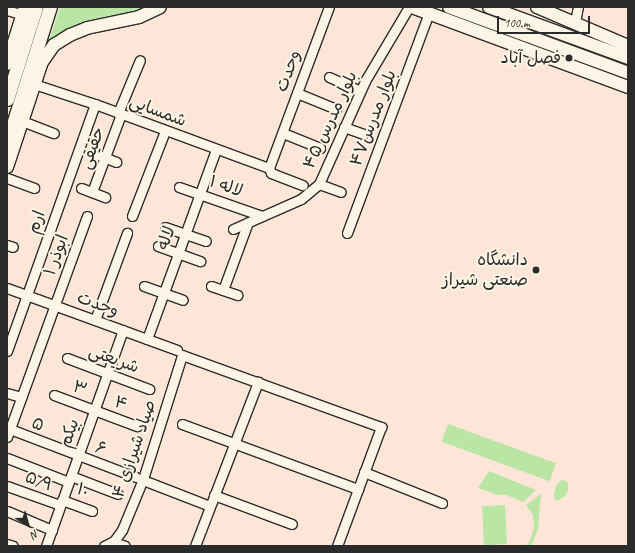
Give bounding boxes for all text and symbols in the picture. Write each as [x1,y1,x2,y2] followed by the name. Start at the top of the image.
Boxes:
[499,8,592,34] scale bar
[504,15,530,31] text: 100 m
[271,47,305,95] street label: وحدت
[501,48,561,68] place label: فصل آباد
[564,53,574,63] marker: فصل آباد
[345,67,401,169] street label: بلوار مدرس۴۷
[298,68,362,172] street label: ۴۵ بلوار مدرس
[127,91,189,131] street label: شمسایی
[75,124,109,172] street label: حقیقی
[207,171,245,201] street label: لاله ۱
[22,208,50,236] street label: ارم
[152,223,180,253] street label: لاله
[39,232,73,278] street label: ابوذر ۱
[442,250,528,290] place label: دانشگاه صنعتی شیراز
[531,265,541,275] marker: دانشگاه صنعتی شیراز
[74,287,122,321] street label: وحدت
[86,340,142,378] street label: شریعتی
[70,376,90,400] street label: ۳
[112,391,130,415] street label: ۴
[108,397,160,501] street label: صیاد شیرازی ۴
[29,412,47,436] street label: ۵
[54,416,84,450] street label: بیکم
[93,437,109,459] street label: ۶
[22,467,56,495] street label: ۵/۹
[74,478,92,502] street label: ۱۰
[8,505,48,545] north arrow
[28,527,42,542] text: N

